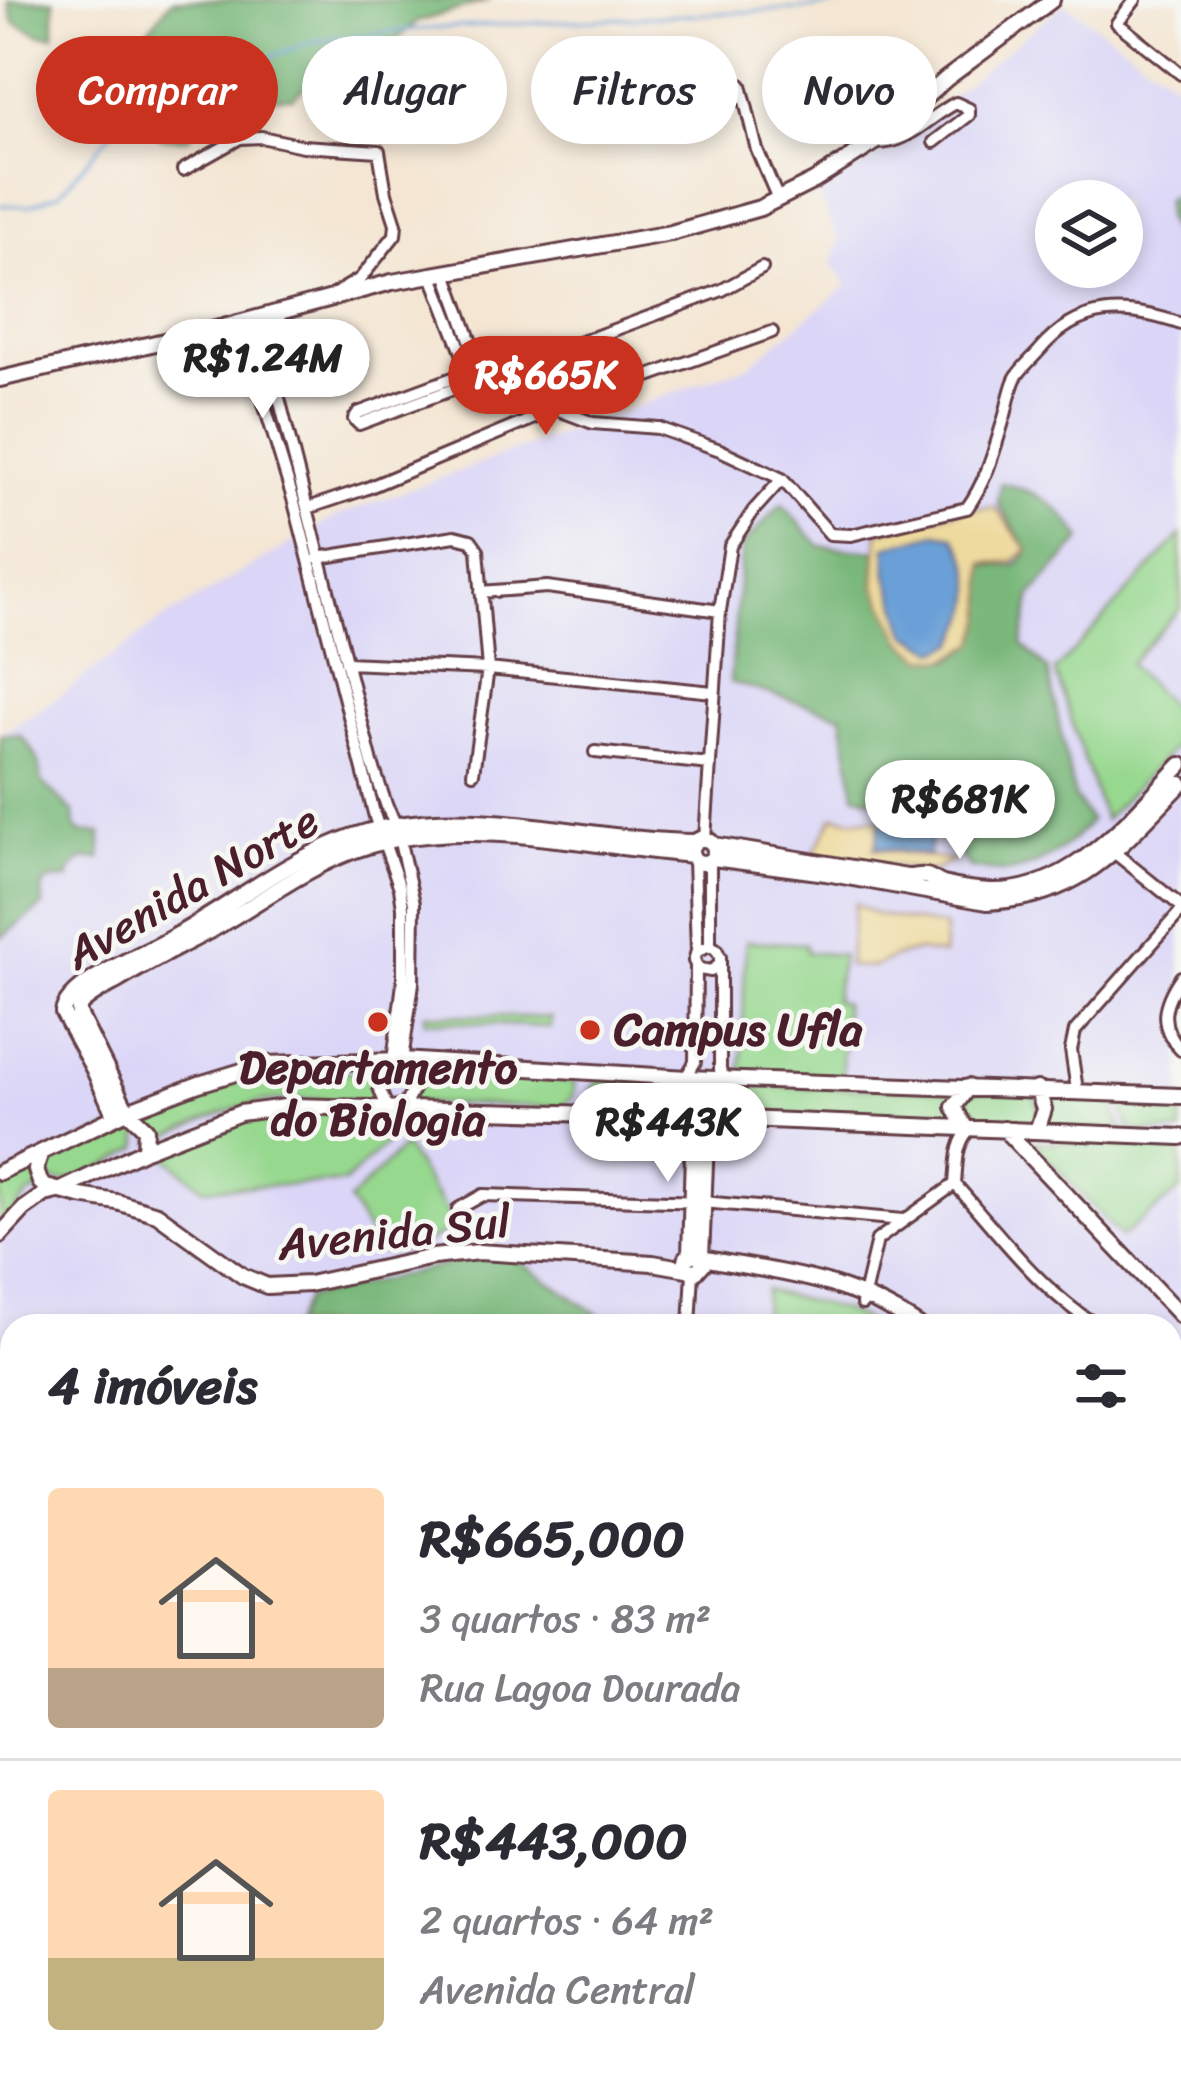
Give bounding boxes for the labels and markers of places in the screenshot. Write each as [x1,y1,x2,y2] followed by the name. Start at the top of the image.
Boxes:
[152,319,374,421] pin: R$1.24M
[448,336,644,438] pin: R$665K
[862,760,1058,862] pin: R$681K
[613,990,863,1070] place label: Campus Ufla
[365,1009,391,1035] marker: Departamento do Biologia
[577,1017,603,1043] marker: Campus Ufla
[239,1028,517,1160] place label: Departamento do Biologia
[570,1083,766,1185] pin: R$443K

